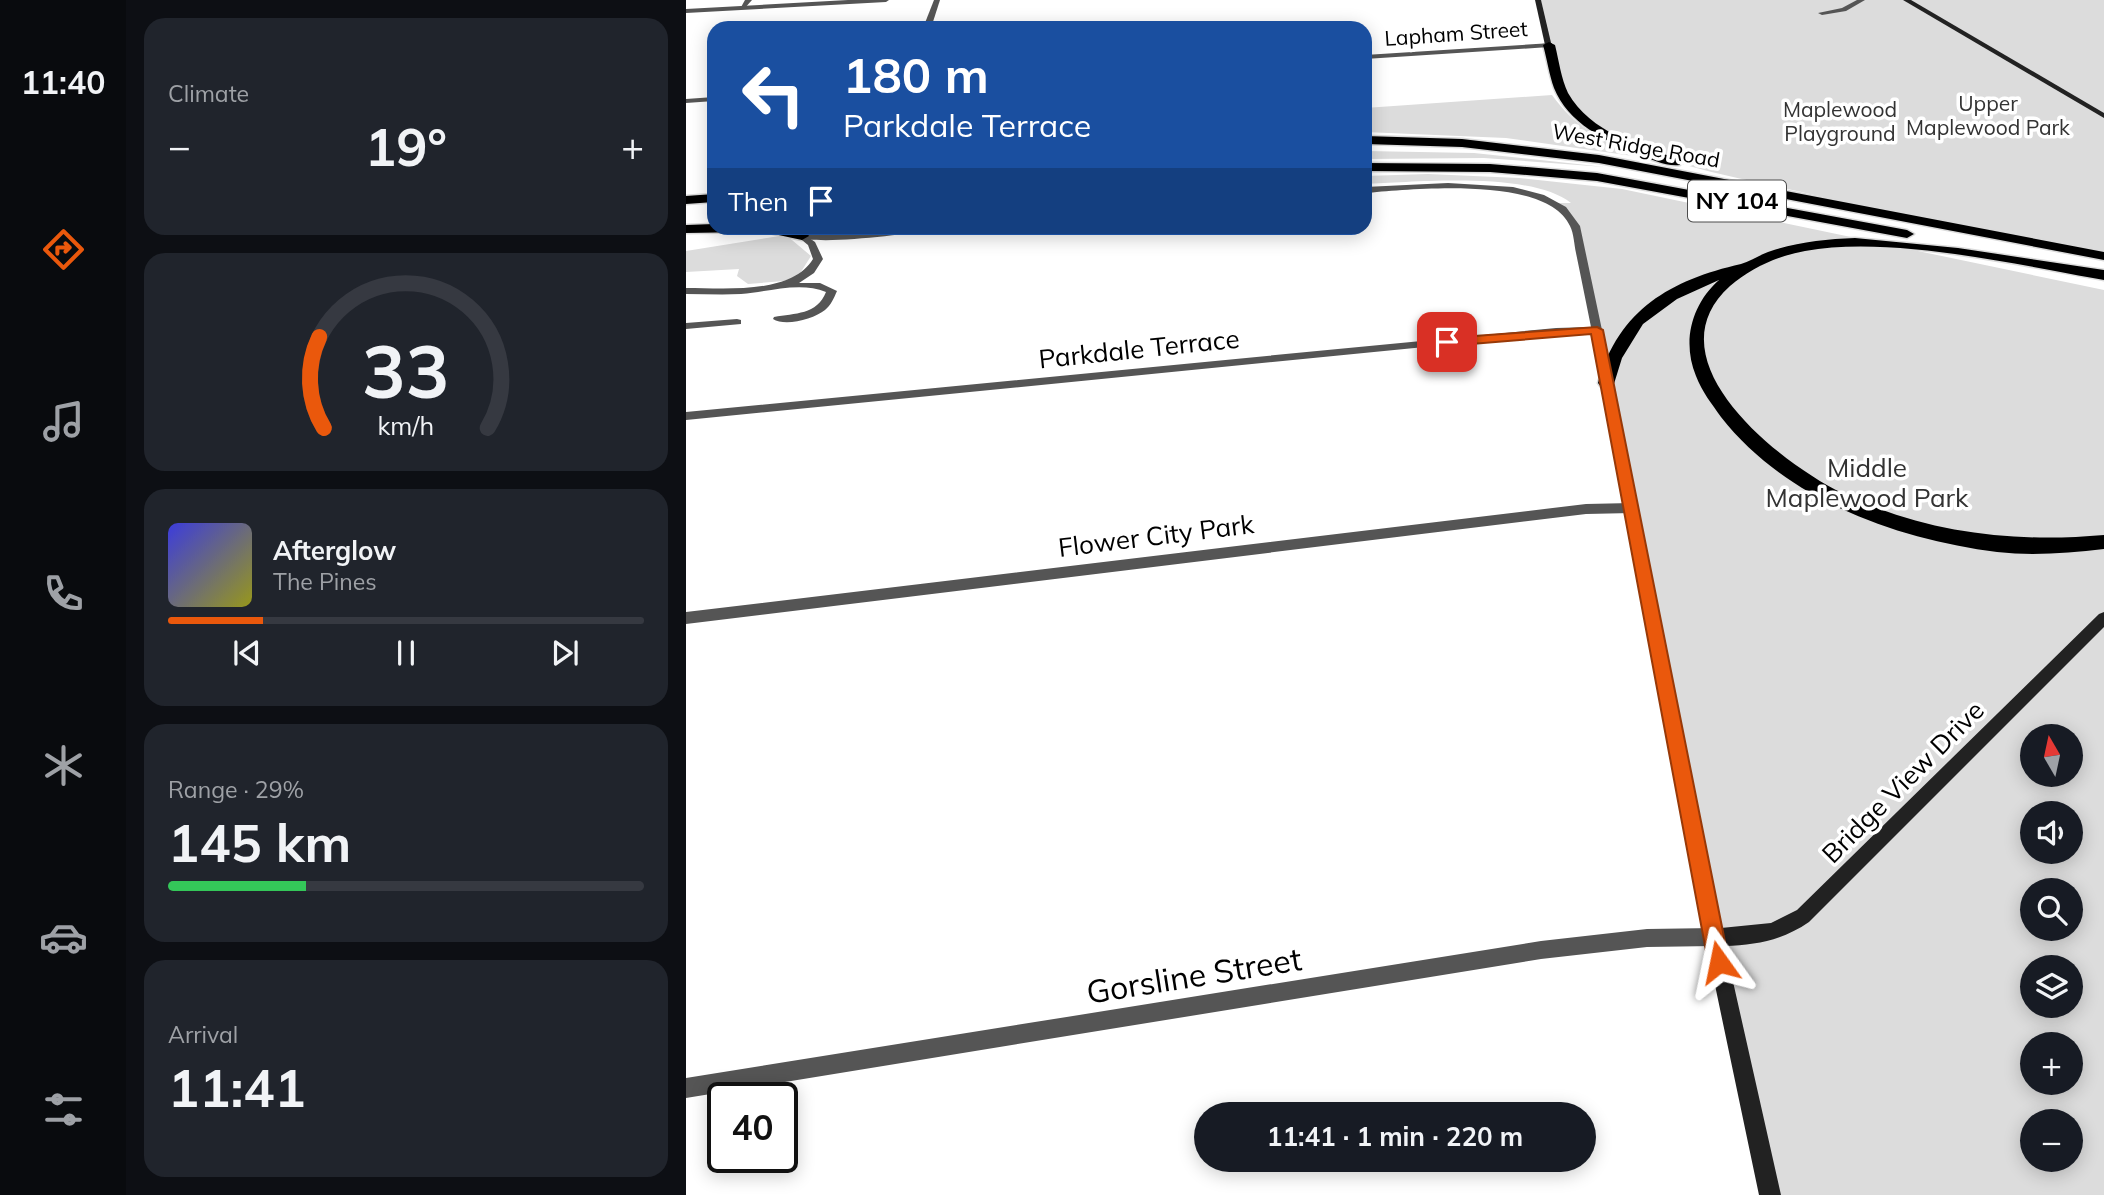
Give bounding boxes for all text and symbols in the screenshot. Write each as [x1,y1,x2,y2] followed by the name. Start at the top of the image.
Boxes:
[1383,15,1528,51] street label: Lapham Street
[843,44,989,105] text: 180 m
[728,49,819,140] icon: left
[21,62,105,102] text: 11:40
[168,79,249,108] text: Climate
[1906,90,2070,140] park label: Upper Maplewood Park
[1783,96,1897,146] park label: Maplewood Playground
[843,105,1091,145] text: Parkdale Terrace
[365,114,447,179] text: 19°
[1550,117,1722,173] street label: West Ridge Road
[168,122,191,170] text: −
[621,122,644,170] text: +
[1688,181,1786,222] road number: NY 104
[802,182,840,220] icon: arrive
[728,185,788,218] text: Then
[39,225,88,274] icon: directions
[1417,312,1477,372] pin
[1037,322,1241,375] street label: Parkdale Terrace
[1428,323,1466,361] icon: arrive
[362,326,450,417] text: 33
[39,397,88,446] icon: music
[378,410,434,441] text: km/h
[1766,451,1969,514] park label: Middle Maplewood Park
[1056,507,1256,564] street label: Flower City Park
[273,534,396,567] text: Afterglow
[273,567,377,596] text: The Pines
[39,569,88,618] icon: phone
[228,634,266,672] icon: previous
[387,634,425,672] icon: pause
[546,634,584,672] icon: next
[1815,694,1991,870] street label: Bridge View Drive
[2020,724,2082,788] north arrow
[2020,724,2083,1172] map controls
[39,741,88,790] icon: climate
[168,775,304,804] text: Range · 29%
[2020,801,2083,864] button: sound
[168,810,351,875] text: 145 km
[2020,878,2083,941] button: search
[39,913,88,962] icon: car
[1682,925,1756,999] position arrow
[1083,938,1304,1012] street label: Gorsline Street
[2020,955,2083,1018] button: layers
[168,1020,238,1049] text: Arrival
[2020,1032,2083,1095] button: +
[168,1055,306,1120] text: 11:41
[707,1082,798,1173] speed limit sign: 40
[39,1085,88,1134] icon: filters
[2020,1109,2083,1172] button: −
[1267,1120,1523,1153] text: 11:41 · 1 min · 220 m

